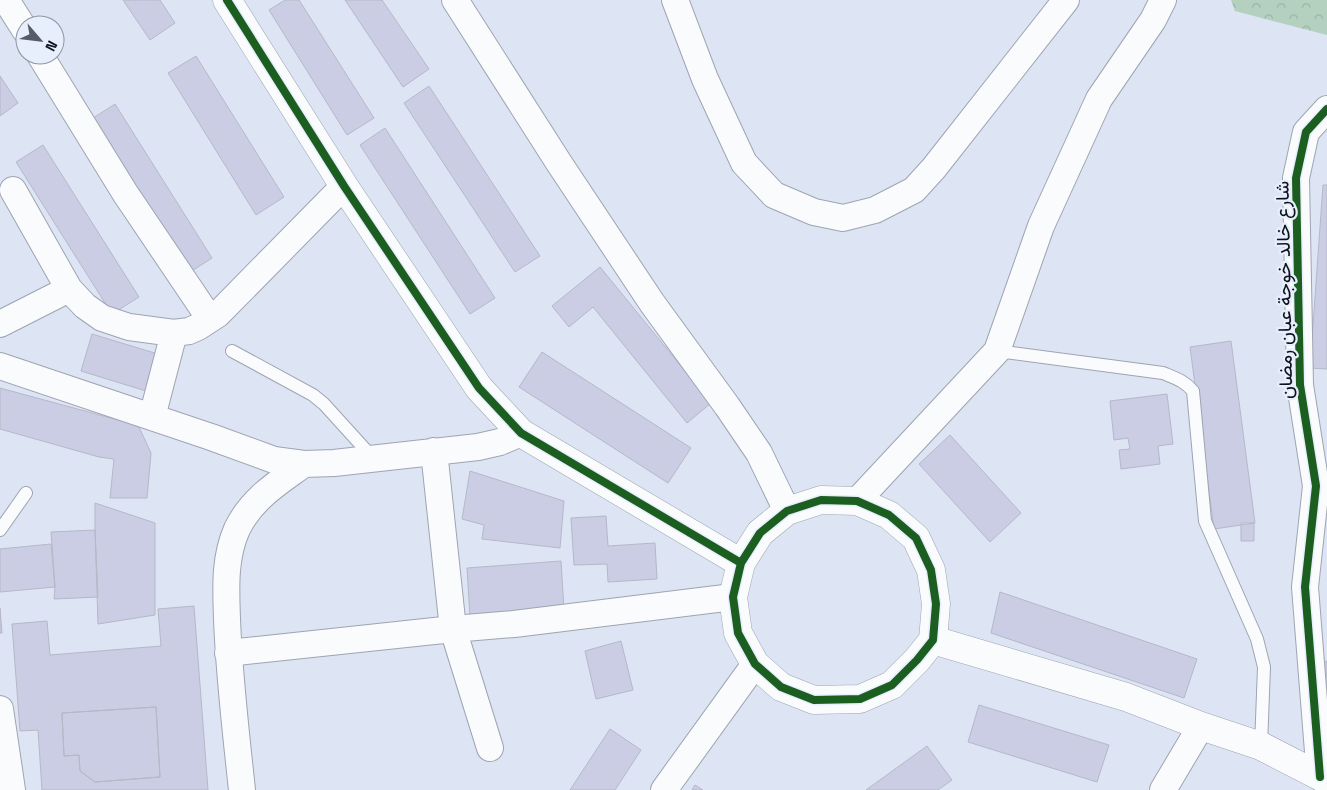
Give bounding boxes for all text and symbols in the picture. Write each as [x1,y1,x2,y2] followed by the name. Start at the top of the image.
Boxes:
[15,15,65,65] north arrow
[41,38,62,54] text: N
[1270,181,1298,399] street label: شارع خالد خوجة عبان رمضان

